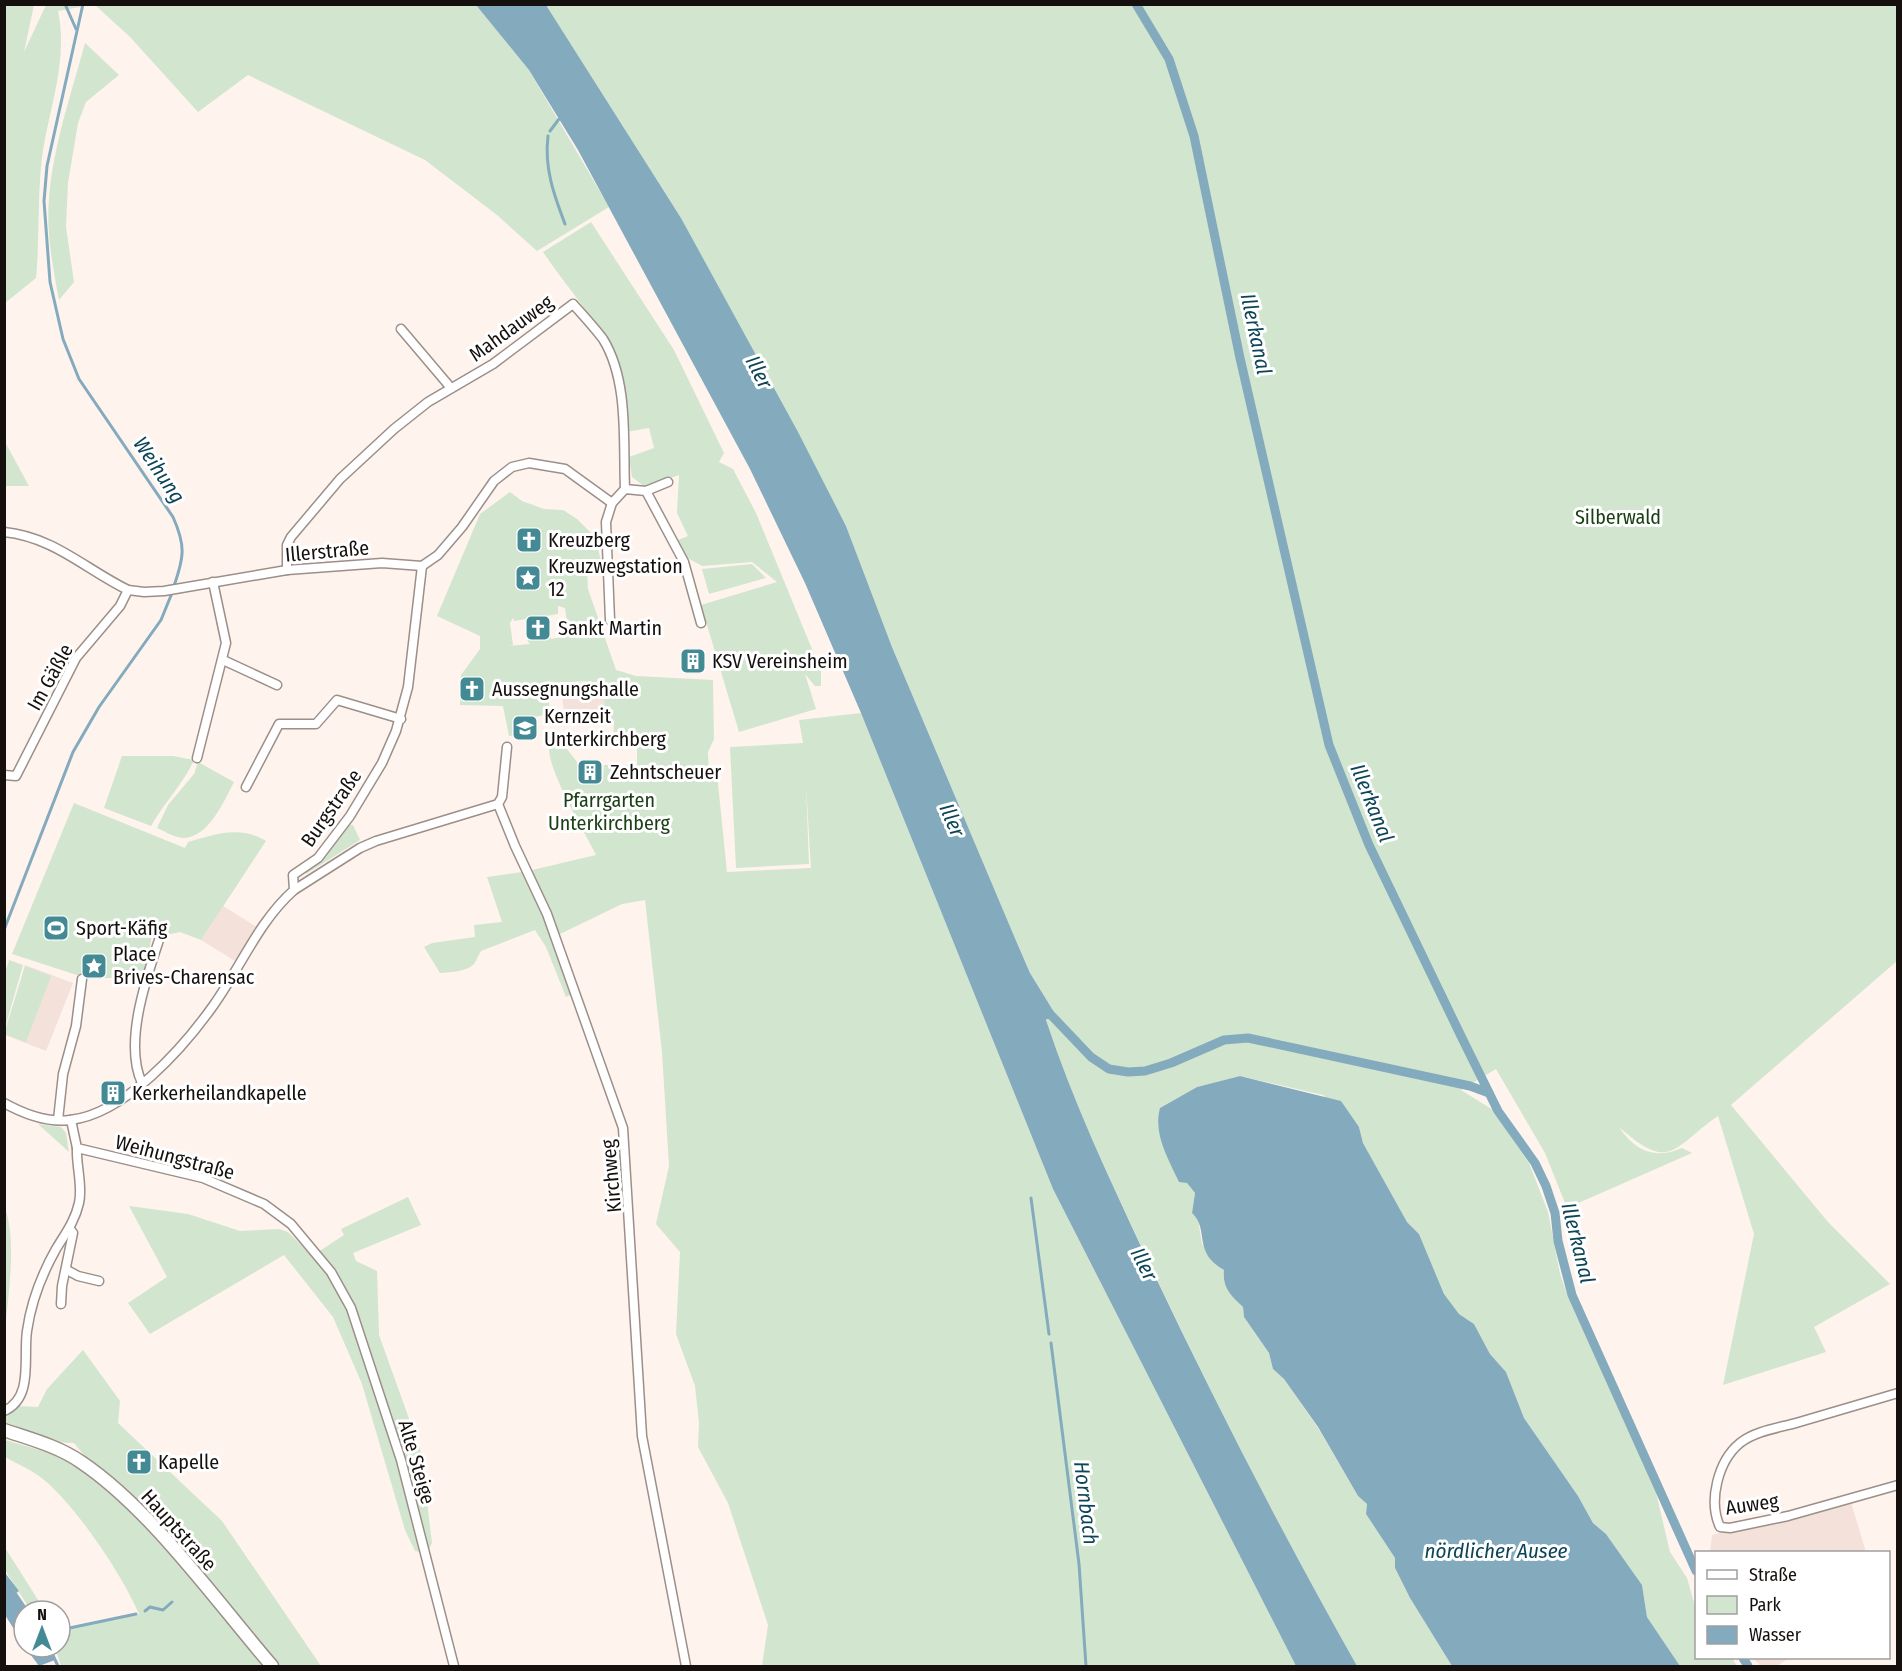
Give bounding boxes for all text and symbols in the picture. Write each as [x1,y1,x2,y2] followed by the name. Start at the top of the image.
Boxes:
[464,289,558,366] street label: Mahdauweg
[1235,291,1277,377] water label: Illerkanal
[740,351,779,394] water label: Iller
[127,432,191,508] water label: Weihung
[1575,505,1661,529] park label: Silberwald
[514,525,544,555] church icon: Kreuzberg
[548,528,630,552] place label: Kreuzberg
[284,535,370,567] street label: Illerstraße
[548,554,683,601] place label: Kreuzwegstation 12
[513,563,543,593] place icon: Kreuzwegstation 12
[523,613,553,643] church icon: Sankt Martin
[558,616,662,640] place label: Sankt Martin
[22,640,78,714] street label: Im Gäßle
[678,646,708,676] building icon: KSV Vereinsheim
[712,649,848,673] place label: KSV Vereinsheim
[457,674,487,704] church icon: Aussegnungshalle
[492,677,639,701] place label: Aussegnungshalle
[544,704,666,751] place label: Kernzeit Unterkirchberg
[510,713,540,743] school or university icon: Kernzeit Unterkirchberg
[575,757,605,787] building icon: Zehntscheuer
[610,760,721,784] place label: Zehntscheuer
[1345,760,1399,846] water label: Illerkanal
[296,765,366,851] street label: Burgstraße
[548,788,671,835] park label: Pfarrgarten Unterkirchberg
[933,799,971,841] water label: Iller
[41,913,71,943] sports icon: Sport-Käfig
[76,916,168,940] place label: Sport-Käfig
[113,942,255,989] place label: Place Brives-Charensac
[79,951,109,981] place icon: Place Brives-Charensac
[98,1078,128,1108] building icon: Kerkerheilandkapelle
[132,1081,307,1105] place label: Kerkerheilandkapelle
[113,1130,237,1184] street label: Weihungstraße
[596,1138,626,1214] street label: Kirchweg
[1555,1200,1601,1286] water label: Illerkanal
[1125,1243,1164,1286] water label: Iller
[394,1417,440,1507] street label: Alte Steige
[124,1447,154,1477] church icon: Kapelle
[158,1450,219,1474] place label: Kapelle
[1068,1460,1104,1546] water label: Hornbach
[136,1484,222,1576] street label: Hauptstraße
[1724,1488,1781,1520] street label: Auweg
[1424,1538,1568,1564] water label: nördlicher Ausee
[1695,1551,1890,1659] legend
[1749,1564,1797,1586] text: Straße
[1749,1594,1782,1616] text: Park
[12,1599,72,1659] north arrow
[37,1605,47,1624] text: N
[1749,1624,1802,1646] text: Wasser

